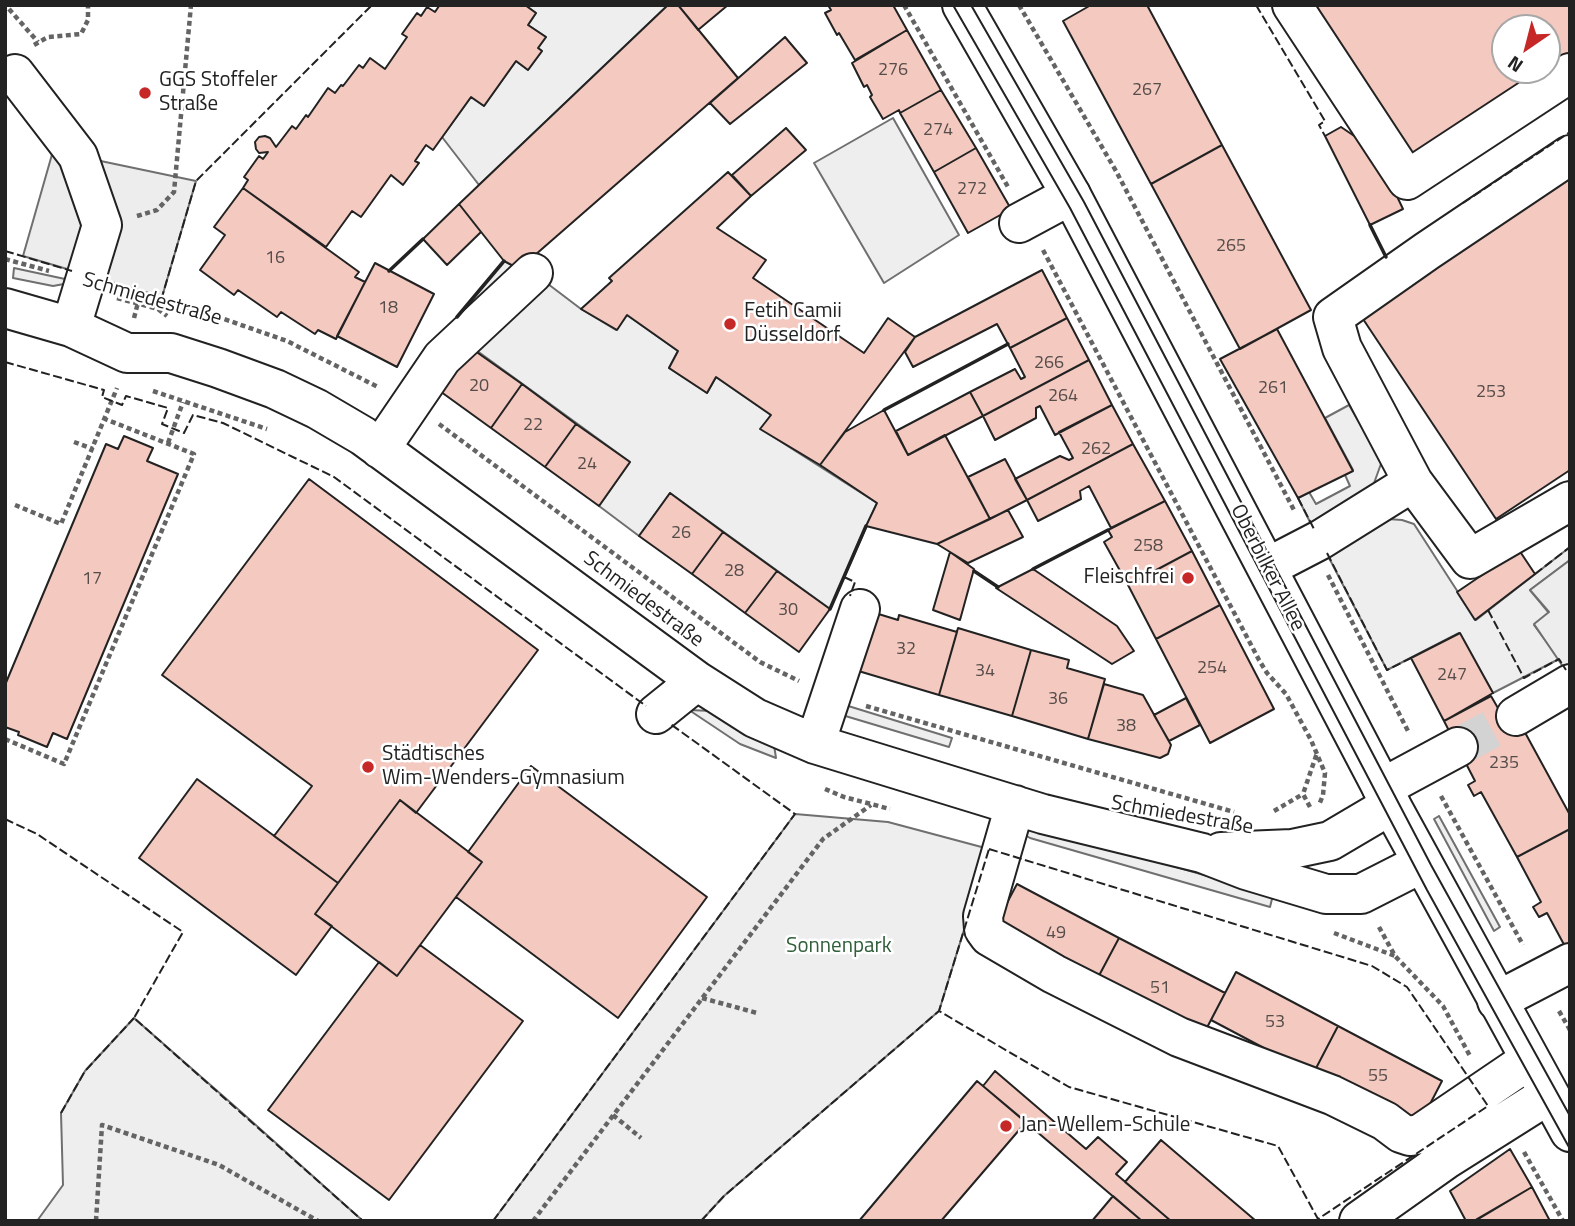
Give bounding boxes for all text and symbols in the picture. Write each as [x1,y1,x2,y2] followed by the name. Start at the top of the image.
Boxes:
[1491,14,1561,84] north arrow
[1501,49,1529,81] text: N
[878,60,908,82] house number: 276
[159,68,278,118] place label: GGS Stoffeler Straße
[1132,80,1162,102] house number: 267
[137,85,153,101] marker: GGS Stoffeler Straße
[923,120,953,142] house number: 274
[957,179,987,201] house number: 272
[1216,236,1246,258] house number: 265
[265,248,285,270] house number: 16
[79,268,225,332] street label: Schmiedestraße
[378,298,398,320] house number: 18
[744,299,842,349] place label: Fetih Camii Düsseldorf
[722,316,738,332] marker: Fetih Camii Düsseldorf
[1034,353,1064,375] house number: 266
[469,376,489,398] house number: 20
[1258,378,1288,400] house number: 261
[1476,382,1506,404] house number: 253
[1048,386,1078,408] house number: 264
[523,415,543,437] house number: 22
[1081,439,1111,461] house number: 262
[577,454,597,476] house number: 24
[1224,500,1310,636] street label: Oberbilker Allee
[671,523,691,545] house number: 26
[1133,536,1163,558] house number: 258
[578,547,708,653] street label: Schmiedestraße
[724,561,744,583] house number: 28
[1083,565,1174,591] place label: Fleischfrei
[82,569,102,591] house number: 17
[1180,570,1196,586] marker: Fleischfrei
[778,600,798,622] house number: 30
[896,639,916,661] house number: 32
[1197,658,1227,680] house number: 254
[975,661,995,683] house number: 34
[1437,665,1467,687] house number: 247
[1048,689,1068,711] house number: 36
[1116,716,1136,738] house number: 38
[382,742,625,792] place label: Städtisches Wim-Wenders-Gymnasium
[1489,753,1519,775] house number: 235
[360,759,376,775] marker: Städtisches Wim-Wenders-Gymnasium
[1109,791,1255,841] street label: Schmiedestraße
[1046,923,1066,945] house number: 49
[786,934,892,960] park label: Sonnenpark
[1150,978,1170,1000] house number: 51
[1265,1012,1285,1034] house number: 53
[1368,1066,1388,1088] house number: 55
[1020,1113,1190,1139] place label: Jan-Wellem-Schule
[998,1118,1014,1134] marker: Jan-Wellem-Schule

